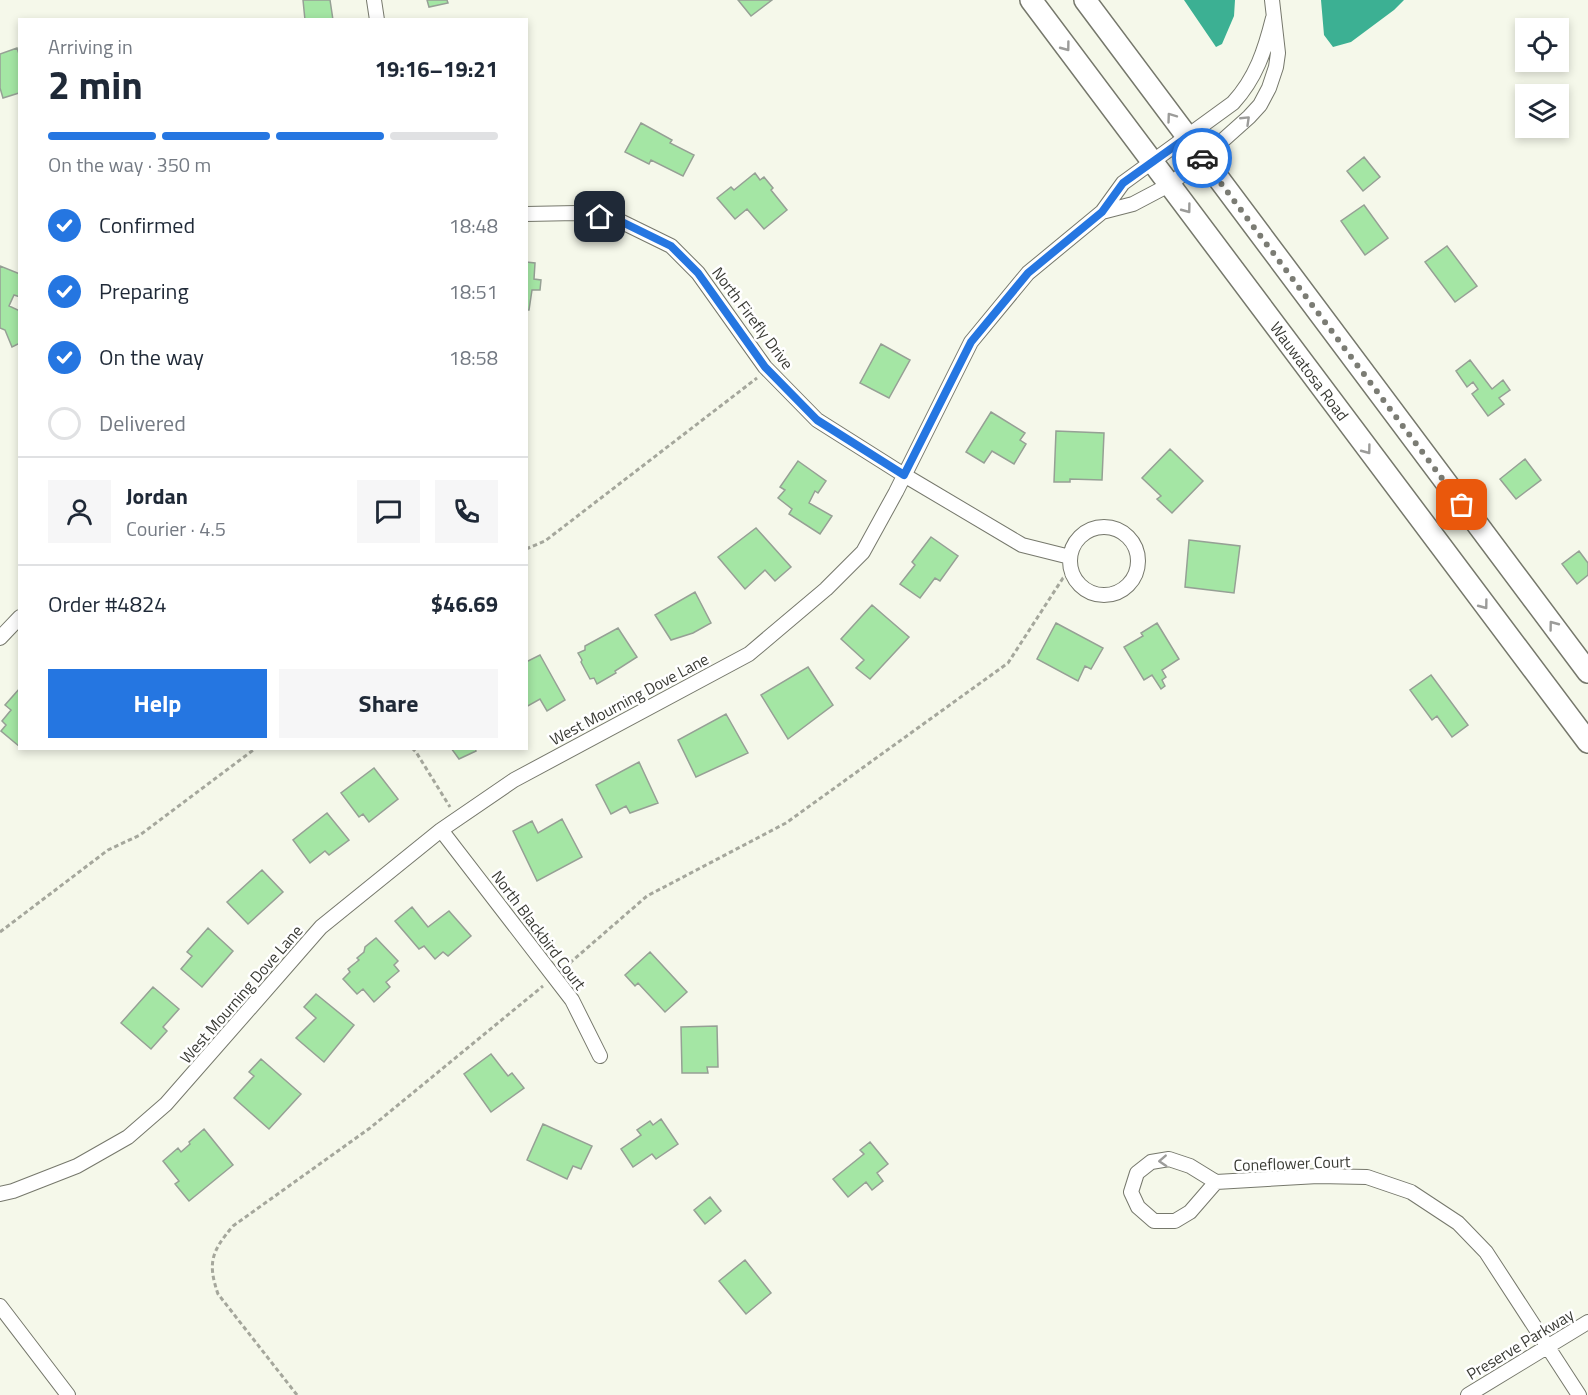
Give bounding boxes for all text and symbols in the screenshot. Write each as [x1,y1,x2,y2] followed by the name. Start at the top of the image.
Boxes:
[1515,18,1569,138] map controls
[1515,18,1569,72] button: locate
[48,31,133,62] text: Arriving in
[1059,40,1070,51] one-way arrow
[375,52,498,86] text: 19:16–19:21
[48,55,143,114] text: 2 min
[1515,84,1569,138] button: layers
[1167,112,1178,123] one-way arrow
[1238,116,1249,127] one-way arrow
[1172,128,1232,188] courier
[1186,142,1219,175] icon: car
[48,149,211,180] text: On the way · 350 m
[574,191,625,242] pin
[583,200,616,233] icon: home
[1180,203,1191,214] one-way arrow
[99,208,195,242] text: Confirmed
[48,209,81,242] icon: check
[449,210,498,241] text: 18:48
[706,262,800,374] street label: North Firefly Drive
[99,274,189,308] text: Preparing
[48,275,81,308] icon: check
[449,276,498,307] text: 18:51
[1264,317,1355,426] street label: Wauwatosa Road
[99,340,204,374] text: On the way
[48,341,81,374] icon: check
[449,342,498,373] text: 18:58
[99,406,186,440] text: Delivered
[1359,443,1370,454] one-way arrow
[126,479,188,513] text: Jordan
[1436,479,1487,530] pin
[48,480,111,543] button: person
[357,480,420,543] button: chat
[435,480,498,543] button: phone
[1445,488,1478,521] icon: bag
[126,513,226,544] text: Courier · 4.5
[48,587,167,621] text: Order #4824
[431,587,498,621] text: $46.69
[1477,599,1488,610] one-way arrow
[1549,621,1560,632] one-way arrow
[545,647,713,751] street label: West Mourning Dove Lane
[48,669,267,738] button: Help
[279,669,498,738] button: Share
[486,865,592,995] street label: North Blackbird Court
[174,919,308,1069] street label: West Mourning Dove Lane
[1233,1149,1351,1177] street label: Coneflower Court
[1159,1154,1168,1167] one-way arrow
[1462,1302,1579,1386] street label: Preserve Parkway

